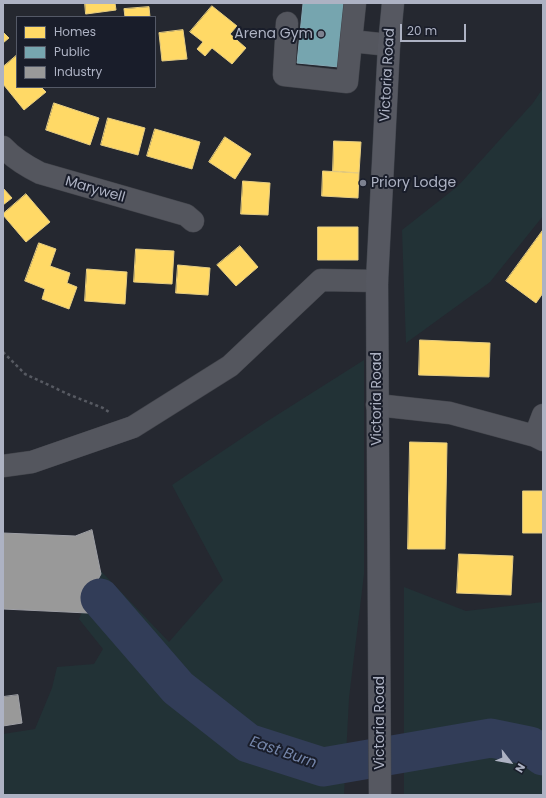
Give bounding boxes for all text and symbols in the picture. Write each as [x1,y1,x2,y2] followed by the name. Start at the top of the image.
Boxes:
[16,16,156,88] legend
[402,16,468,42] scale bar
[407,22,437,39] text: 20 m
[54,23,96,40] text: Homes
[234,26,313,42] place label: Arena Gym
[377,28,399,122] street label: Victoria Road
[316,29,326,39] marker: Arena Gym
[54,43,90,60] text: Public
[54,63,102,80] text: Industry
[63,173,127,207] street label: Marywell
[371,175,456,191] place label: Priory Lodge
[358,178,368,188] marker: Priory Lodge
[369,352,385,446] street label: Victoria Road
[372,676,388,770] street label: Victoria Road
[247,733,319,773] water label: East Burn
[490,742,530,782] north arrow
[511,761,529,776] text: N

